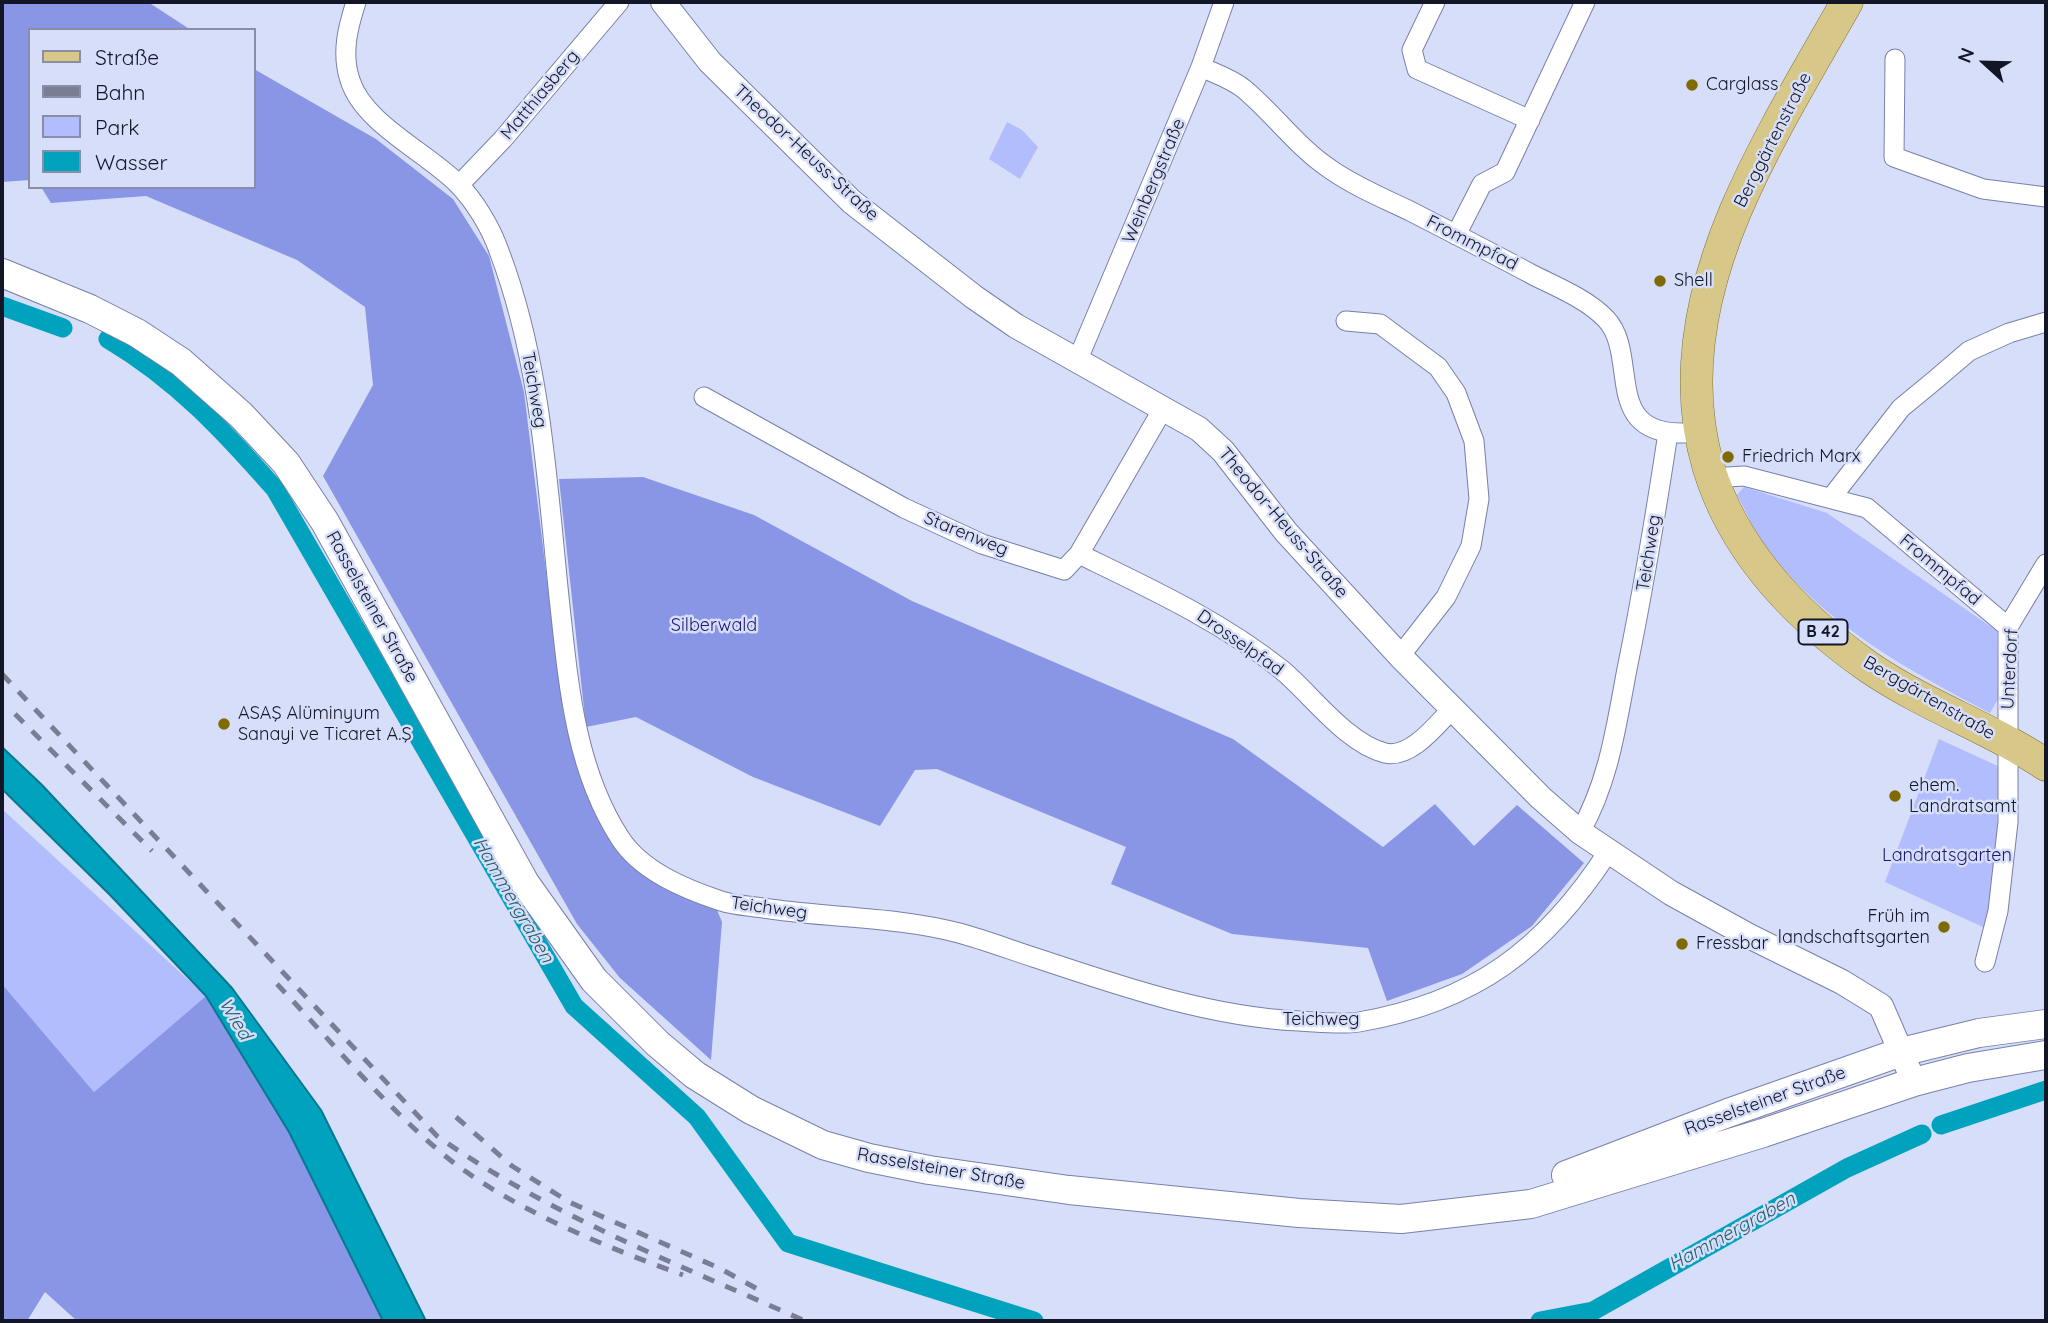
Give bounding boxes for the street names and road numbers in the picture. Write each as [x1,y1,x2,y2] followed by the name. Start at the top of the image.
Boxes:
[496,46,584,144] street label: Matthiasberg
[1730,69,1816,211] street label: Berggärtenstraße
[729,80,883,226] street label: Theodor-Heuss-Straße
[1118,115,1190,247] street label: Weinbergstraße
[1423,211,1521,275] street label: Frommpfad
[517,350,551,430] street label: Teichweg
[1214,443,1352,603] street label: Theodor-Heuss-Straße
[921,507,1011,561] street label: Starenweg
[1632,513,1666,593] street label: Teichweg
[321,527,423,687] street label: Rasselsteiner Straße
[1895,530,1985,610] street label: Frommpfad
[1193,605,1287,681] street label: Drosselpfad
[1798,620,1848,645] road number: B 42
[1997,628,2023,710] street label: Unterdorf
[1859,652,1999,744] street label: Berggärtenstraße
[729,892,809,924] street label: Teichweg
[1282,1009,1360,1031] street label: Teichweg
[1681,1062,1849,1140] street label: Rasselsteiner Straße
[855,1144,1027,1194] street label: Rasselsteiner Straße

